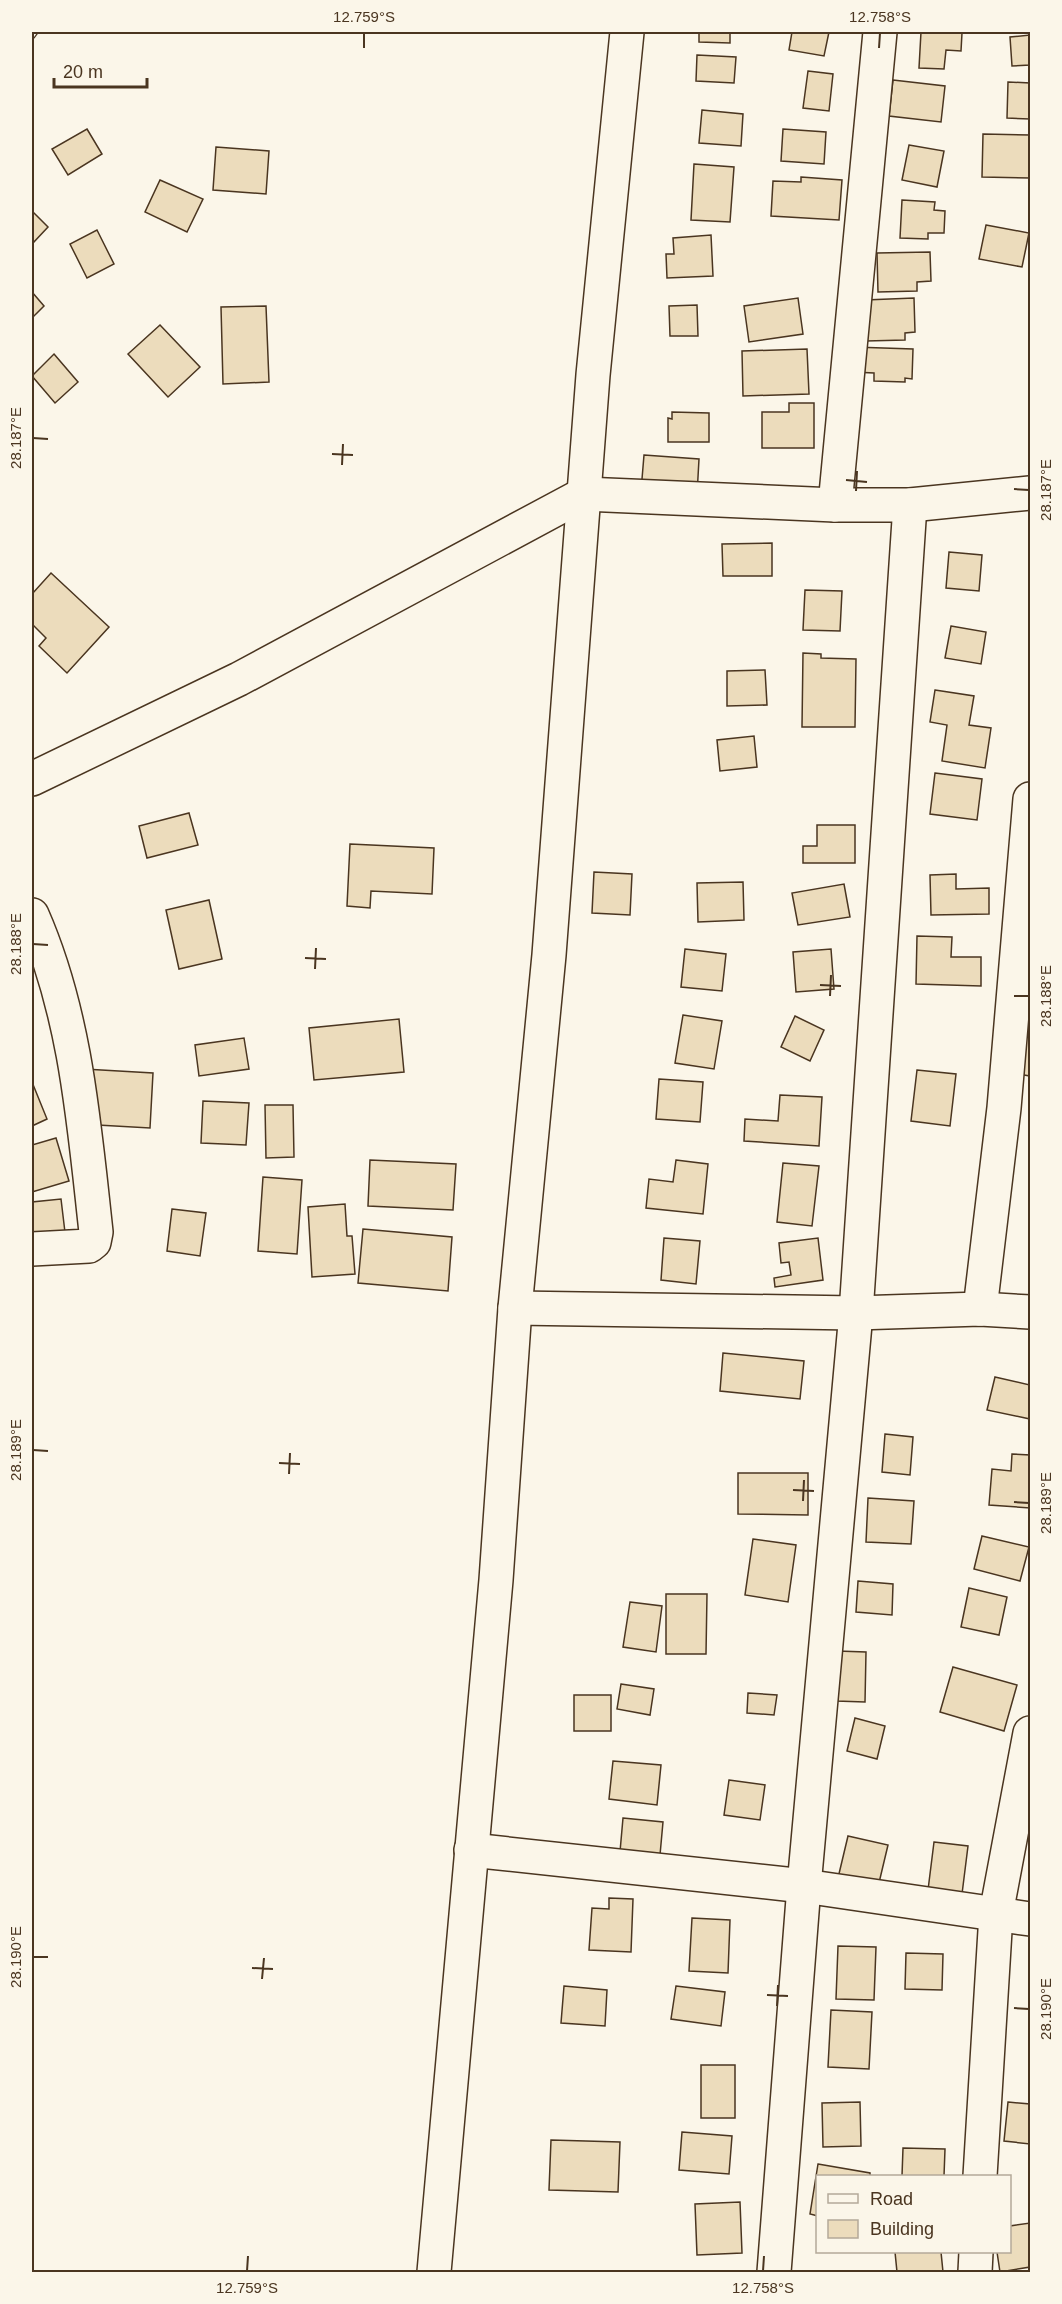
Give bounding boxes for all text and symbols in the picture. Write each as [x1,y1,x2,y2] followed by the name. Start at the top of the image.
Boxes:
[333,8,395,25] text: 12.759°S
[849,8,911,25] text: 12.758°S
[54,51,147,89] scale bar
[63,62,103,82] text: 20 m
[7,407,24,469] text: 28.187°E
[1037,459,1054,521] text: 28.187°E
[7,913,24,975] text: 28.188°E
[1037,965,1054,1027] text: 28.188°E
[7,1419,24,1481] text: 28.189°E
[1037,1472,1054,1534] text: 28.189°E
[7,1926,24,1988] text: 28.190°E
[1037,1978,1054,2040] text: 28.190°E
[816,2175,1011,2253] legend
[870,2189,913,2209] text: Road
[870,2219,934,2239] text: Building
[216,2279,278,2296] text: 12.759°S
[732,2279,794,2296] text: 12.758°S

